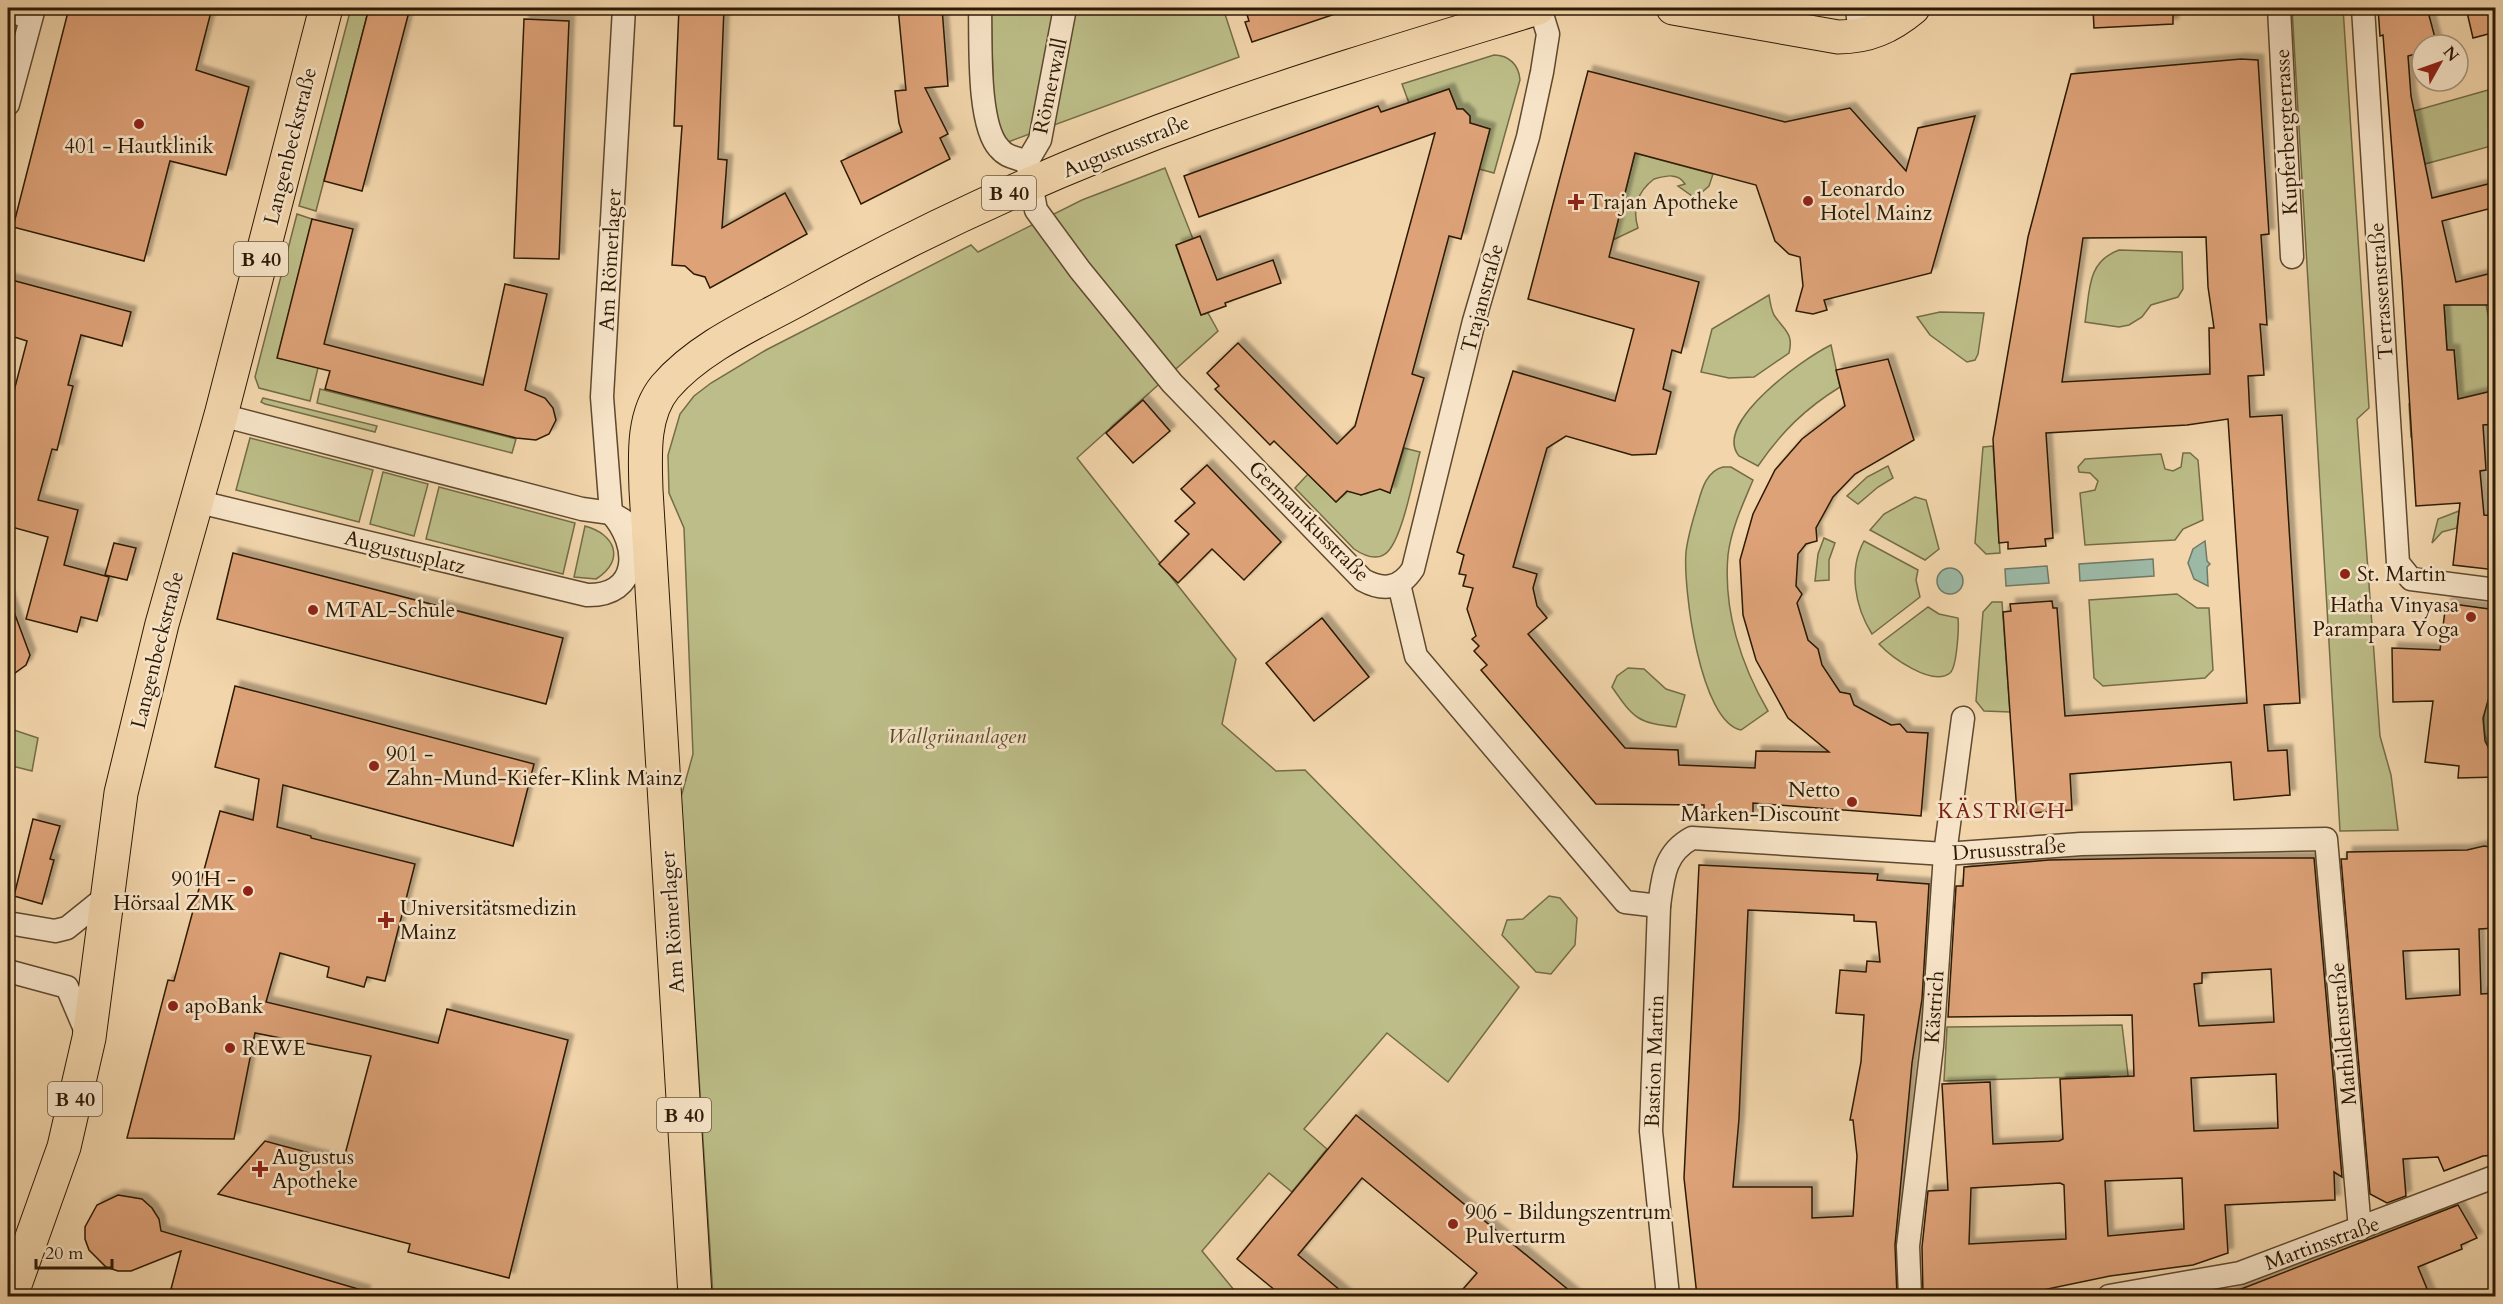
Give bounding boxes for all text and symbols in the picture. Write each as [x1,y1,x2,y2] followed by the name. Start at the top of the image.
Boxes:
[2410,33,2470,93] north arrow
[1026,35,1075,137] street label: Römerwall
[2438,42,2464,66] text: N
[2268,48,2305,216] street label: Kupferbergterrasse
[257,64,324,228] street label: Langenbeckstraße
[1058,108,1194,185] street label: Augustusstraße
[132,117,146,131] marker: 401 - Hautklinik
[64,132,214,161] place label: 401 - Hautklinik
[1820,175,1933,228] place label: Leonardo Hotel Mainz
[982,176,1036,210] road number: B 40
[592,188,629,332] street label: Am Römerlager
[1588,188,1739,217] place label: Trajan Apotheke
[1801,194,1815,208] marker: Leonardo Hotel Mainz
[1569,195,1583,209] marker: Trajan Apotheke
[2362,221,2401,360] street label: Terrassenstraße
[1454,241,1511,356] street label: Trajanstraße
[234,242,288,276] road number: B 40
[1242,454,1376,588] street label: Germanikusstraße
[341,523,469,582] street label: Augustusplatz
[2357,560,2446,589] place label: St. Martin
[2338,567,2352,581] marker: St. Martin
[124,568,191,732] street label: Langenbeckstraße
[2313,591,2459,644] place label: Hatha Vinyasa Parampara Yoga
[325,596,455,625] place label: MTAL-Schule
[306,603,320,617] marker: MTAL-Schule
[2464,610,2478,624] marker: Hatha Vinyasa Parampara Yoga
[888,722,1027,751] park label: Wallgrünanlagen
[386,740,683,793] place label: 901 - Zahn-Mund-Kiefer-Klink Mainz
[367,759,381,773] marker: 901 - Zahn-Mund-Kiefer-Klink Mainz
[1680,776,1840,829] place label: Netto Marken-Discount
[1845,795,1859,809] marker: Netto Marken-Discount
[1937,796,2067,826] district label: KÄSTRICH
[1951,831,2067,868] street label: Drususstraße
[653,850,692,994] street label: Am Römerlager
[113,865,236,918] place label: 901H - Hörsaal ZMK
[241,884,255,898] marker: 901H - Hörsaal ZMK
[400,894,577,947] place label: Universitätsmedizin Mainz
[377,911,395,929] marker: Universitätsmedizin Mainz
[2323,961,2364,1107] street label: Mathildenstraße
[1917,969,1952,1045] street label: Kästrich
[185,992,264,1021] place label: apoBank
[1638,994,1671,1128] street label: Bastion Martin
[166,999,180,1013] marker: apoBank
[242,1034,306,1063] place label: REWE
[223,1041,237,1055] marker: REWE
[48,1082,102,1116] road number: B 40
[657,1098,711,1132] road number: B 40
[272,1143,358,1196] place label: Augustus Apotheke
[253,1162,267,1176] marker: Augustus Apotheke
[1465,1198,1672,1251] place label: 906 - Bildungszentrum Pulverturm
[2261,1209,2384,1278] street label: Martinsstraße
[1446,1217,1460,1231] marker: 906 - Bildungszentrum Pulverturm
[36,1232,112,1270] scale bar
[45,1241,84,1266] text: 20 m

